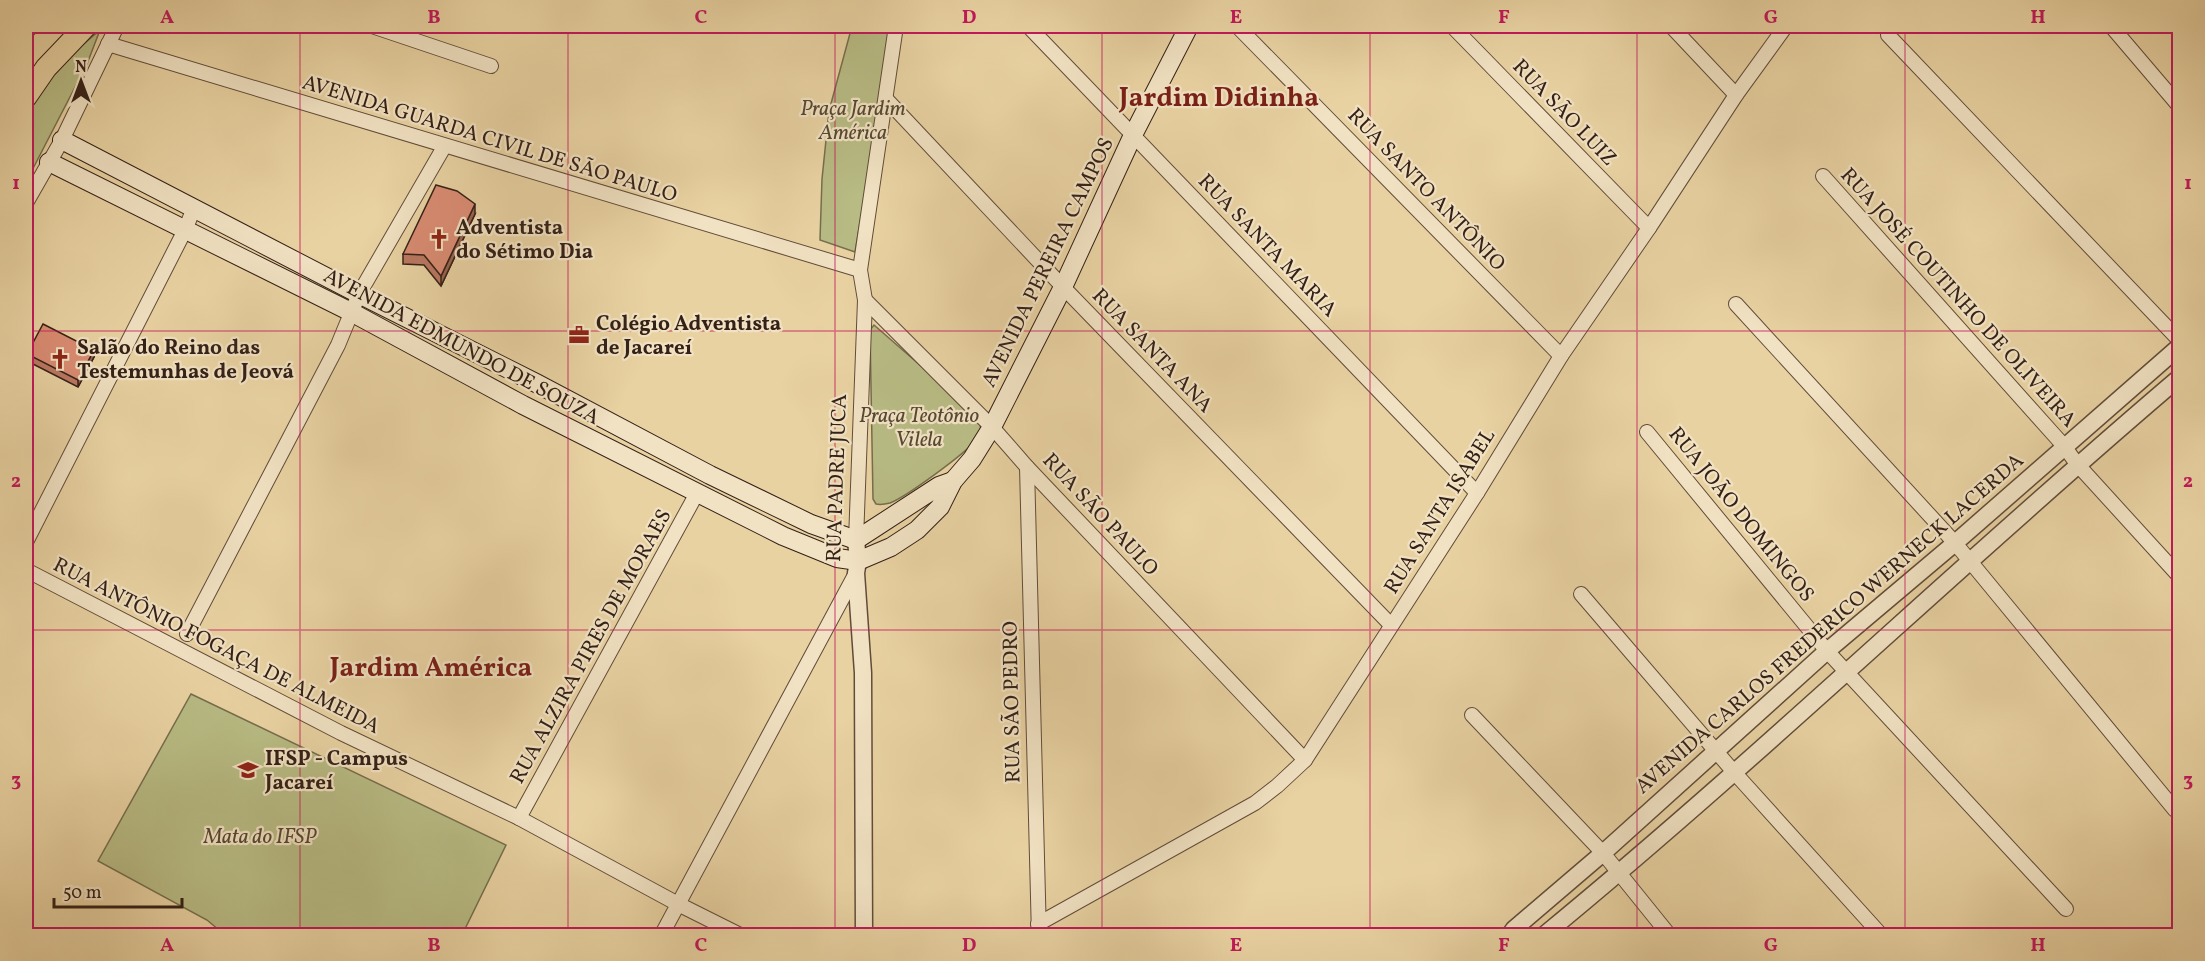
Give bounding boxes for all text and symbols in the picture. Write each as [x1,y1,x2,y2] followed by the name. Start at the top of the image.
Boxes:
[160,4,174,32] text: A
[427,4,441,32] text: B
[695,4,708,32] text: C
[962,4,976,32] text: D
[1230,4,1242,32] text: E
[1498,4,1510,32] text: F
[1764,4,1778,32] text: G
[2030,4,2046,32] text: H
[51,51,111,111] north arrow
[1505,53,1623,173] street label: RUA SÃO LUIZ
[75,57,87,79] text: N
[299,69,680,210] street label: AVENIDA GUARDA CIVIL DE SÃO PAULO
[1118,80,1319,118] district label: Jardim Didinha
[800,95,906,148] park label: Praça Jardim América
[1340,102,1512,278] street label: RUA SANTO ANTÔNIO
[975,133,1122,393] street label: AVENIDA PEREIRA CAMPOS
[1833,162,2083,434] street label: RUA JOSÉ COUTINHO DE OLIVEIRA
[1191,168,1343,324] street label: RUA SANTA MARIA
[12,170,20,198] text: 1
[2184,170,2192,198] text: 1
[456,214,593,267] place label: Adventista do Sétimo Dia
[427,227,451,251] church icon: Adventista do Sétimo Dia
[318,262,605,433] street label: AVENIDA EDMUNDO DE SOUZA
[1085,282,1219,420] street label: RUA SANTA ANA
[596,310,781,363] place label: Colégio Adventista de Jacareí
[567,323,591,347] office icon: Colégio Adventista de Jacareí
[77,334,294,387] place label: Salão do Reino das Testemunhas de Jeová
[48,347,72,371] church icon: Salão do Reino das Testemunhas de Jeová
[820,393,855,563] street label: RUA PADRE JUCA
[859,402,979,455] park label: Praça Teotônio Vilela
[1661,421,1821,609] street label: RUA JOÃO DOMINGOS
[1378,423,1503,600] street label: RUA SANTA ISABEL
[1035,447,1165,583] street label: RUA SÃO PAULO
[1629,447,2031,801] street label: AVENIDA CARLOS FREDERICO WERNECK LACERDA
[11,468,21,496] text: 2
[2183,468,2193,496] text: 2
[503,504,679,789] street label: RUA ALZIRA PIRES DE MORAES
[48,551,385,742] street label: RUA ANTÔNIO FOGAÇA DE ALMEIDA
[997,621,1028,783] street label: RUA SÃO PEDRO
[329,650,533,688] district label: Jardim América
[264,745,408,798] place label: IFSP - Campus Jacareí
[236,758,260,782] school or university icon: IFSP - Campus Jacareí
[11,767,21,795] text: 3
[2183,767,2193,795] text: 3
[203,823,317,852] park label: Mata do IFSP
[54,871,182,909] scale bar
[63,881,102,906] text: 50 m
[160,932,174,960] text: A
[427,932,441,960] text: B
[695,932,708,960] text: C
[962,932,976,960] text: D
[1230,932,1242,960] text: E
[1498,932,1510,960] text: F
[1764,932,1778,960] text: G
[2030,932,2046,960] text: H

